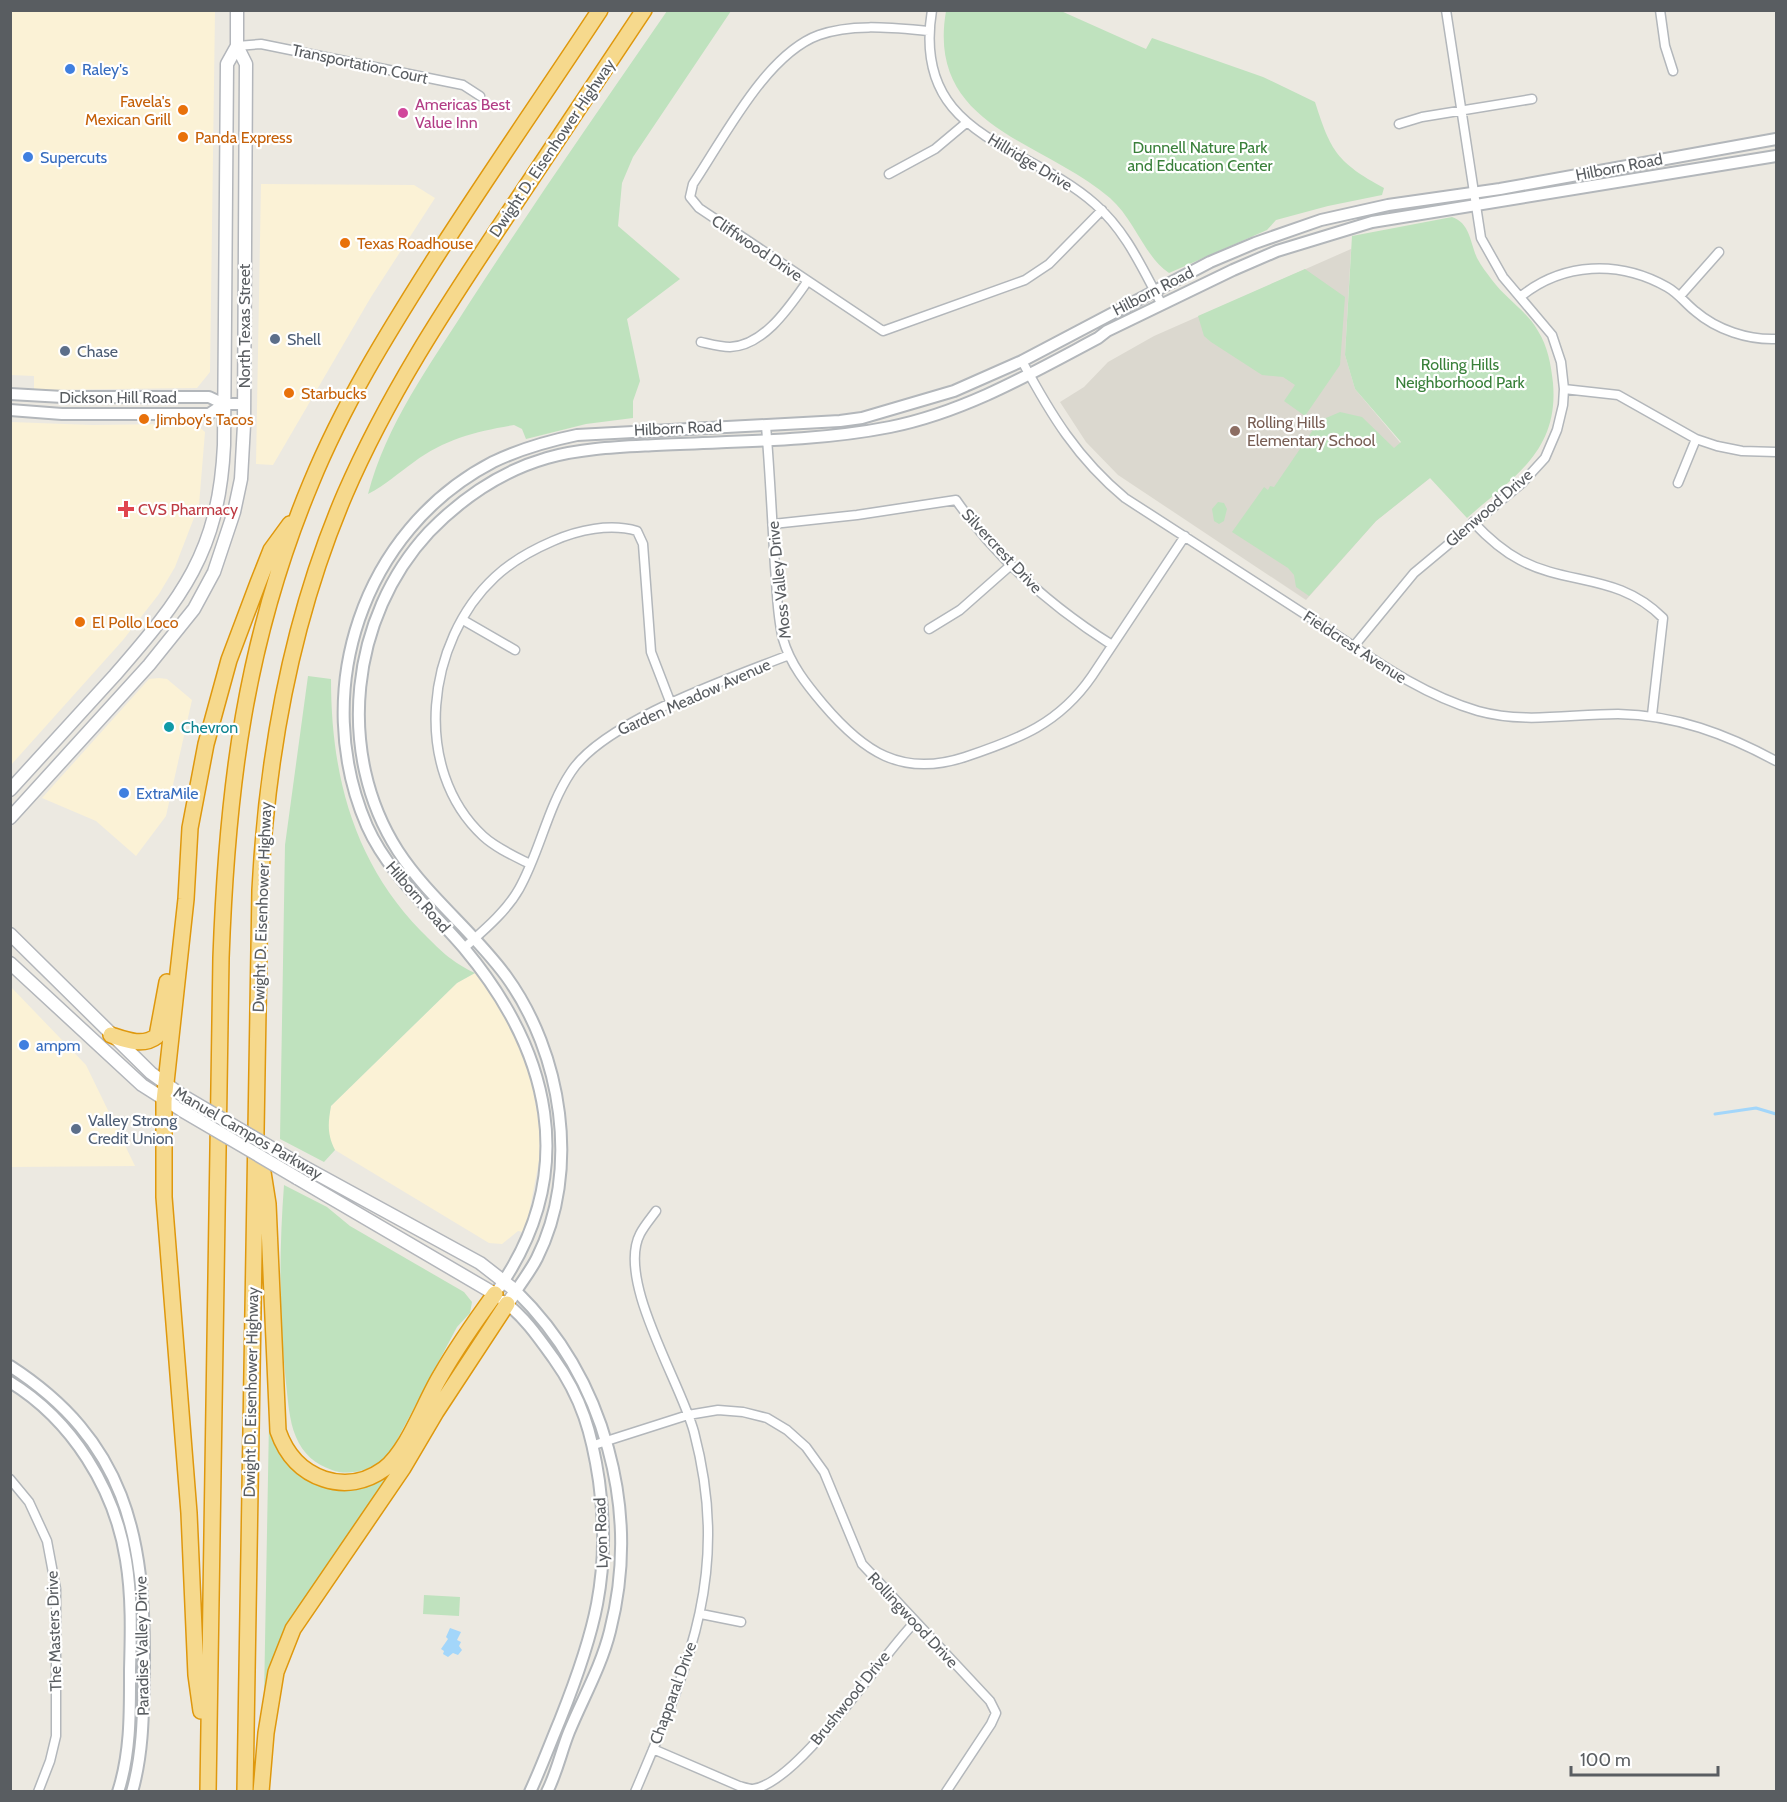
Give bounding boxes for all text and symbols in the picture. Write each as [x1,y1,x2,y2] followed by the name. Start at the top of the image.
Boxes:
[290,40,430,88] street label: Transportation Court
[485,55,619,241] street label: Dwight D. Eisenhower Highway
[82,60,129,79] place label: Raley's
[63,62,77,76] marker: Raley's
[85,92,171,129] place label: Favela's Mexican Grill
[415,95,511,132] place label: Americas Best Value Inn
[176,103,190,117] marker: Favela's Mexican Grill
[396,106,410,120] marker: Americas Best Value Inn
[195,128,293,147] place label: Panda Express
[984,129,1076,195] street label: Hillridge Drive
[176,130,190,144] marker: Panda Express
[1127,138,1273,175] park label: Dunnell Nature Park and Education Center
[40,148,108,167] place label: Supercuts
[1574,149,1664,185] street label: Hilborn Road
[21,150,35,164] marker: Supercuts
[708,211,806,285] street label: Cliffwood Drive
[357,234,473,253] place label: Texas Roadhouse
[338,236,352,250] marker: Texas Roadhouse
[1109,262,1197,320] street label: Hilborn Road
[235,263,254,388] street label: North Texas Street
[287,330,321,349] place label: Shell
[268,332,282,346] marker: Shell
[77,342,118,361] place label: Chase
[58,344,72,358] marker: Chase
[1395,355,1526,392] park label: Rolling Hills Neighborhood Park
[301,384,367,403] place label: Starbucks
[282,386,296,400] marker: Starbucks
[59,388,177,407] street label: Dickson Hill Road
[155,410,254,429] place label: Jimboy's Tacos
[137,412,151,426] marker: Jimboy's Tacos
[1247,413,1375,450] place label: Rolling Hills Elementary School
[633,416,723,440] street label: Hilborn Road
[1228,424,1242,438] marker: Rolling Hills Elementary School
[1442,465,1536,551] street label: Glenwood Drive
[138,500,238,519] place label: CVS Pharmacy
[119,502,133,516] marker: CVS Pharmacy
[958,505,1046,597] street label: Silvercrest Drive
[763,520,795,640] street label: Moss Valley Drive
[1300,607,1410,687] street label: Fieldcrest Avenue
[92,613,179,632] place label: El Pollo Loco
[73,615,87,629] marker: El Pollo Loco
[615,655,773,739] street label: Garden Meadow Avenue
[181,718,238,737] place label: Chevron
[162,720,176,734] marker: Chevron
[136,784,198,803] place label: ExtraMile
[117,786,131,800] marker: ExtraMile
[249,801,275,1013] street label: Dwight D. Eisenhower Highway
[382,857,454,937] street label: Hilborn Road
[36,1036,81,1055] place label: ampm
[17,1038,31,1052] marker: ampm
[170,1083,326,1183] street label: Manuel Campos Parkway
[88,1111,178,1148] place label: Valley Strong Credit Union
[69,1122,83,1136] marker: Valley Strong Credit Union
[240,1287,262,1497] street label: Dwight D. Eisenhower Highway
[590,1497,612,1569] street label: Lyon Road
[864,1568,962,1672] street label: Rollingwood Drive
[42,1570,66,1692] street label: The Masters Drive
[131,1576,153,1716] street label: Paradise Valley Drive
[646,1639,700,1747] street label: Chapparal Drive
[806,1647,894,1749] street label: Brushwood Drive
[1571,1739,1718,1777] scale bar
[1580,1749,1631,1771] text: 100 m

